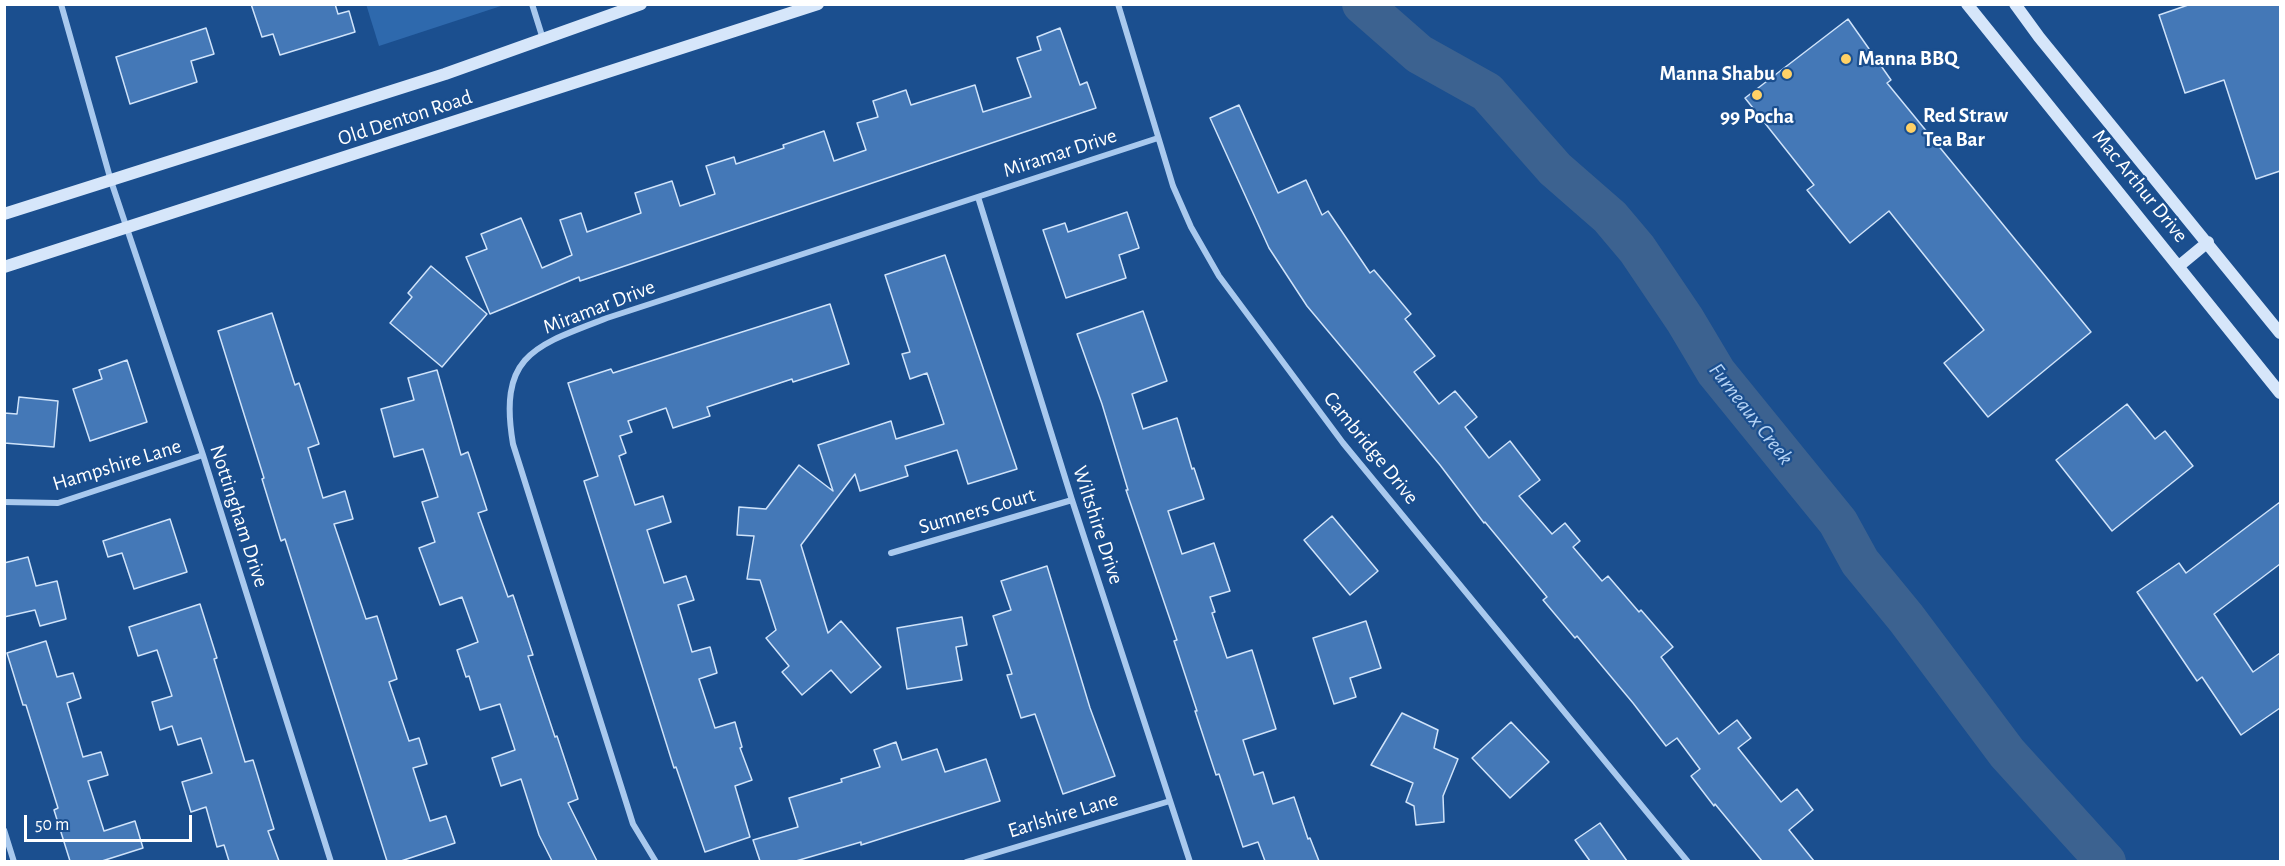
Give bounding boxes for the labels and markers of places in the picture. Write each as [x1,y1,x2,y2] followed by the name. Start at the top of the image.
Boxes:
[1858,46,1958,72] place label: Manna BBQ
[1839,52,1853,66] marker: Manna BBQ
[1660,61,1775,87] place label: Manna Shabu
[1780,67,1794,81] marker: Manna Shabu
[1750,88,1764,102] marker: 99 Pocha
[1923,103,2008,153] place label: Red Straw Tea Bar
[1720,104,1794,130] place label: 99 Pocha
[1904,121,1918,135] marker: Red Straw Tea Bar

